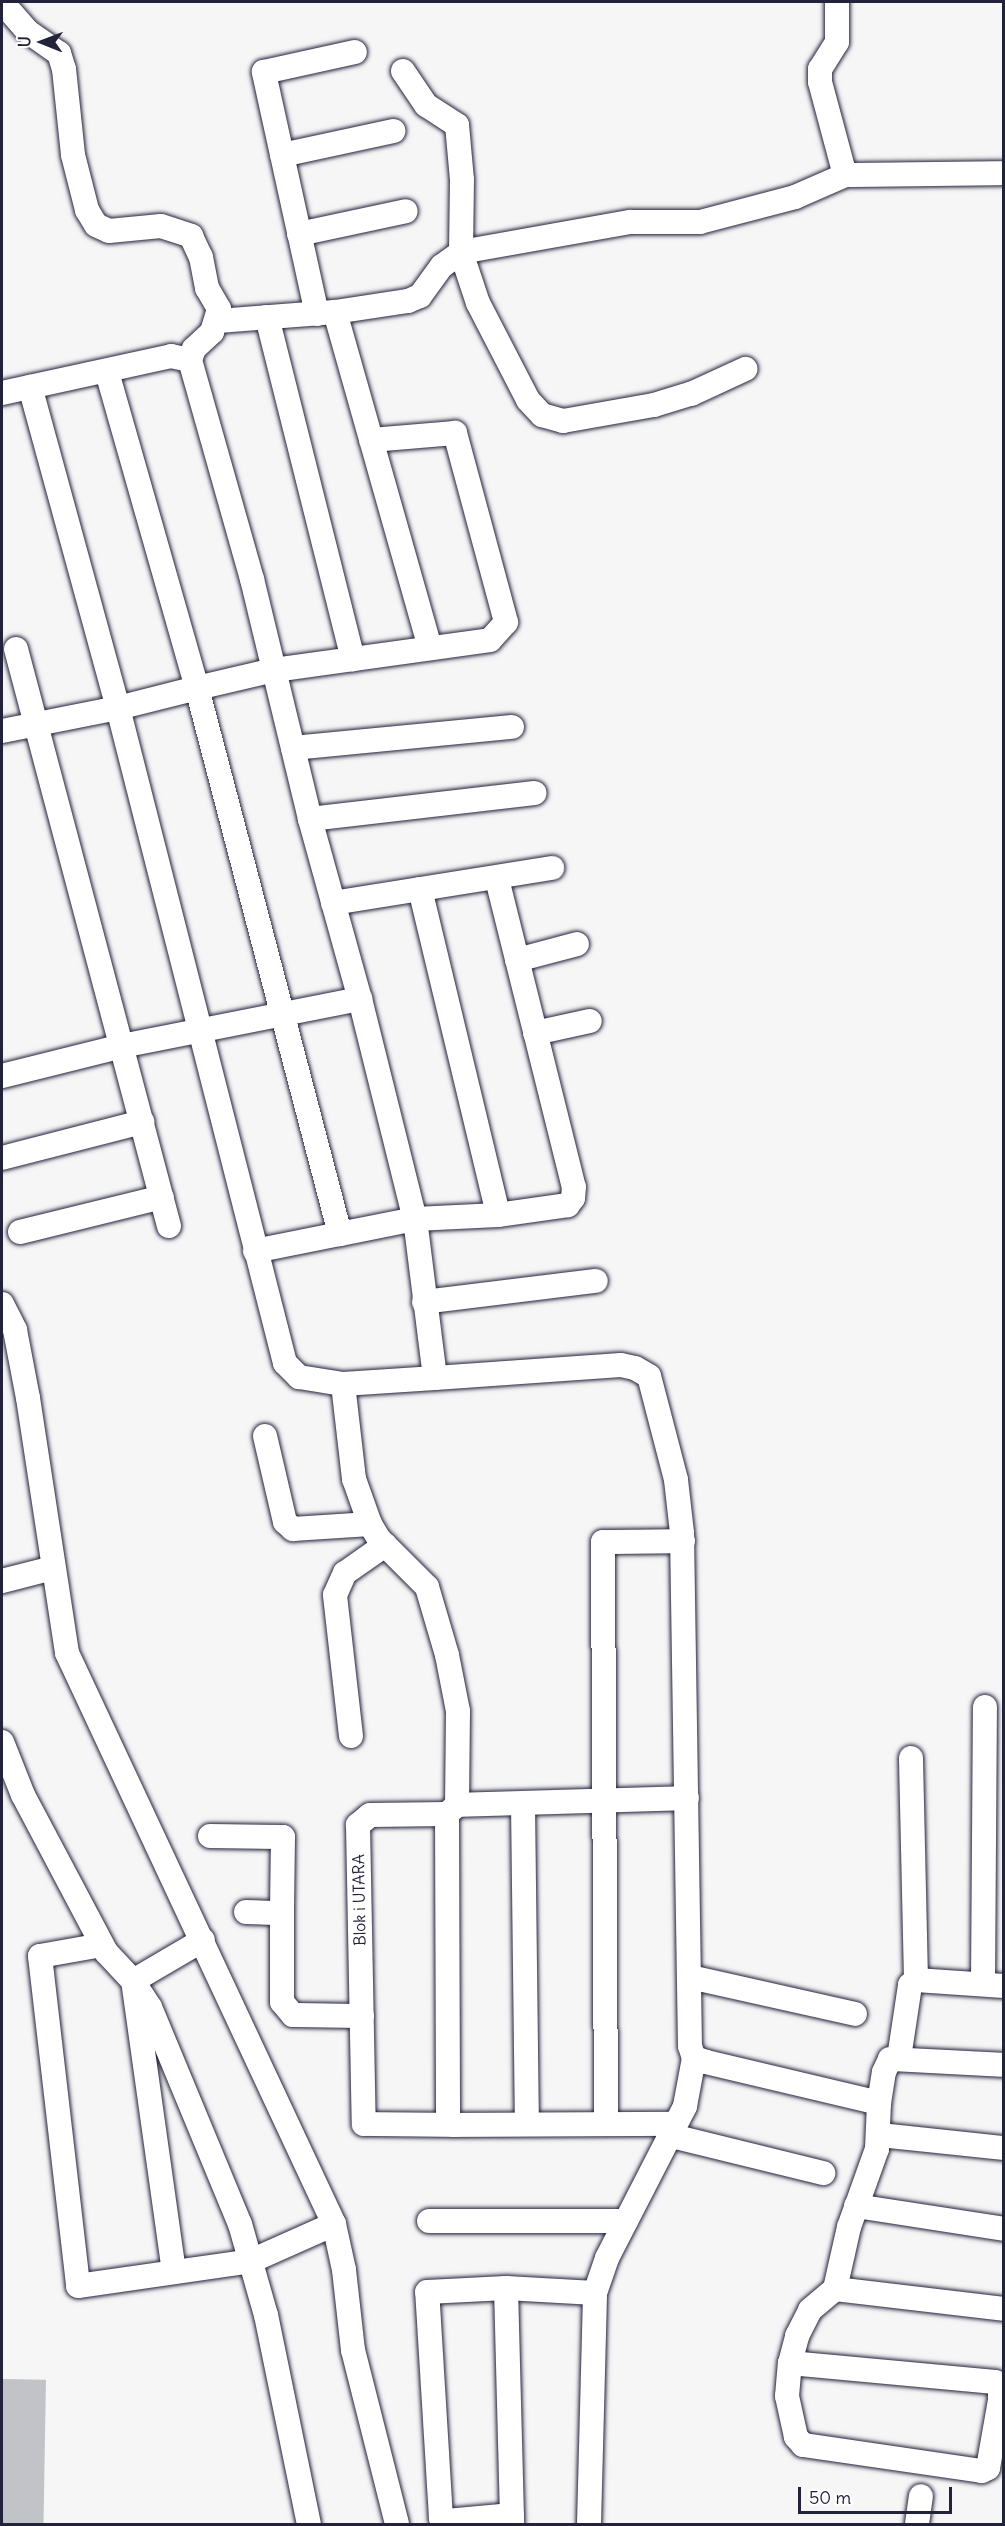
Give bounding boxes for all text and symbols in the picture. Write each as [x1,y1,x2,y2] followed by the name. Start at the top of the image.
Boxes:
[12,12,72,72] north arrow
[14,36,34,47] text: U
[349,1854,369,1946] street label: Blok i UTARA
[801,2475,956,2513] scale bar
[809,2486,851,2509] text: 50 m

